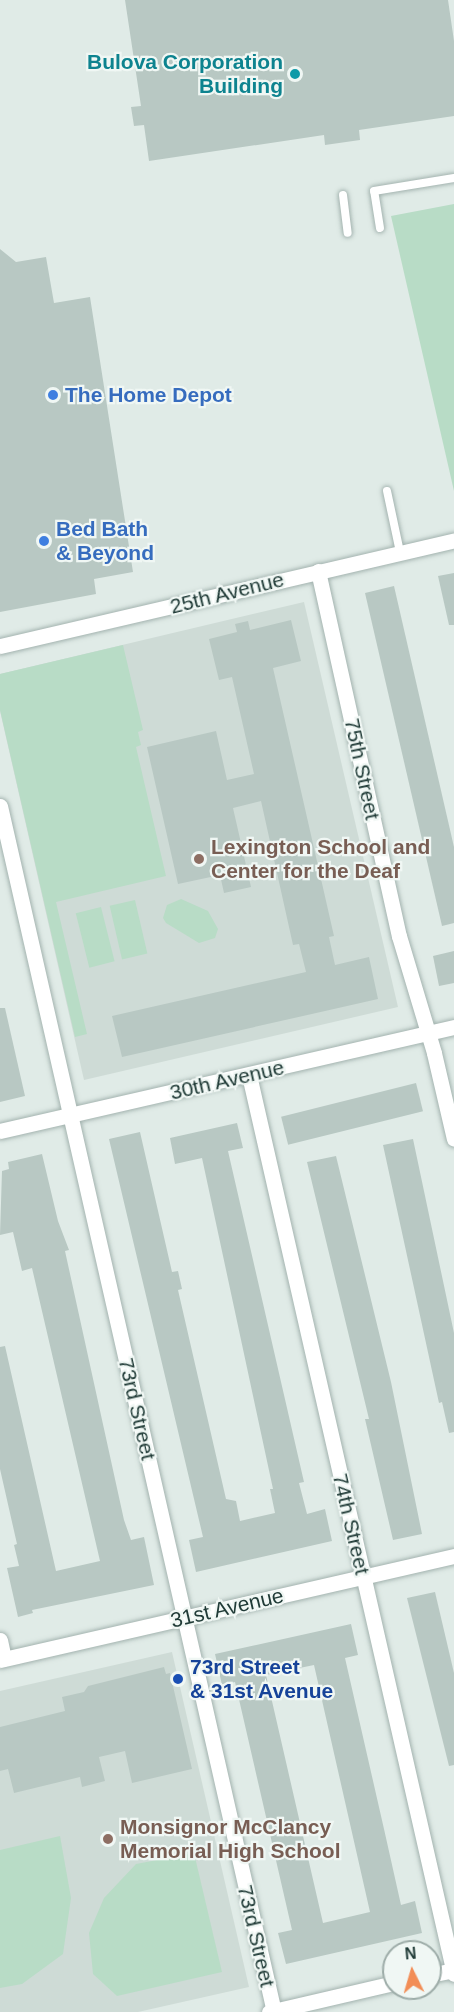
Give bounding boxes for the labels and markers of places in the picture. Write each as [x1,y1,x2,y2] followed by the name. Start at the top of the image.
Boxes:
[87,49,283,99] place label: Bulova Corporation Building
[288,67,302,81] marker: Bulova Corporation Building
[65,382,232,408] place label: The Home Depot
[46,388,60,402] marker: The Home Depot
[56,516,154,566] place label: Bed Bath & Beyond
[37,534,51,548] marker: Bed Bath & Beyond
[211,834,430,884] place label: Lexington School and Center for the Deaf
[192,852,206,866] marker: Lexington School and Center for the Deaf
[190,1654,334,1704] place label: 73rd Street & 31st Avenue
[171,1672,185,1686] marker: 73rd Street & 31st Avenue
[120,1814,341,1864] place label: Monsignor McClancy Memorial High School
[101,1832,115,1846] marker: Monsignor McClancy Memorial High School

